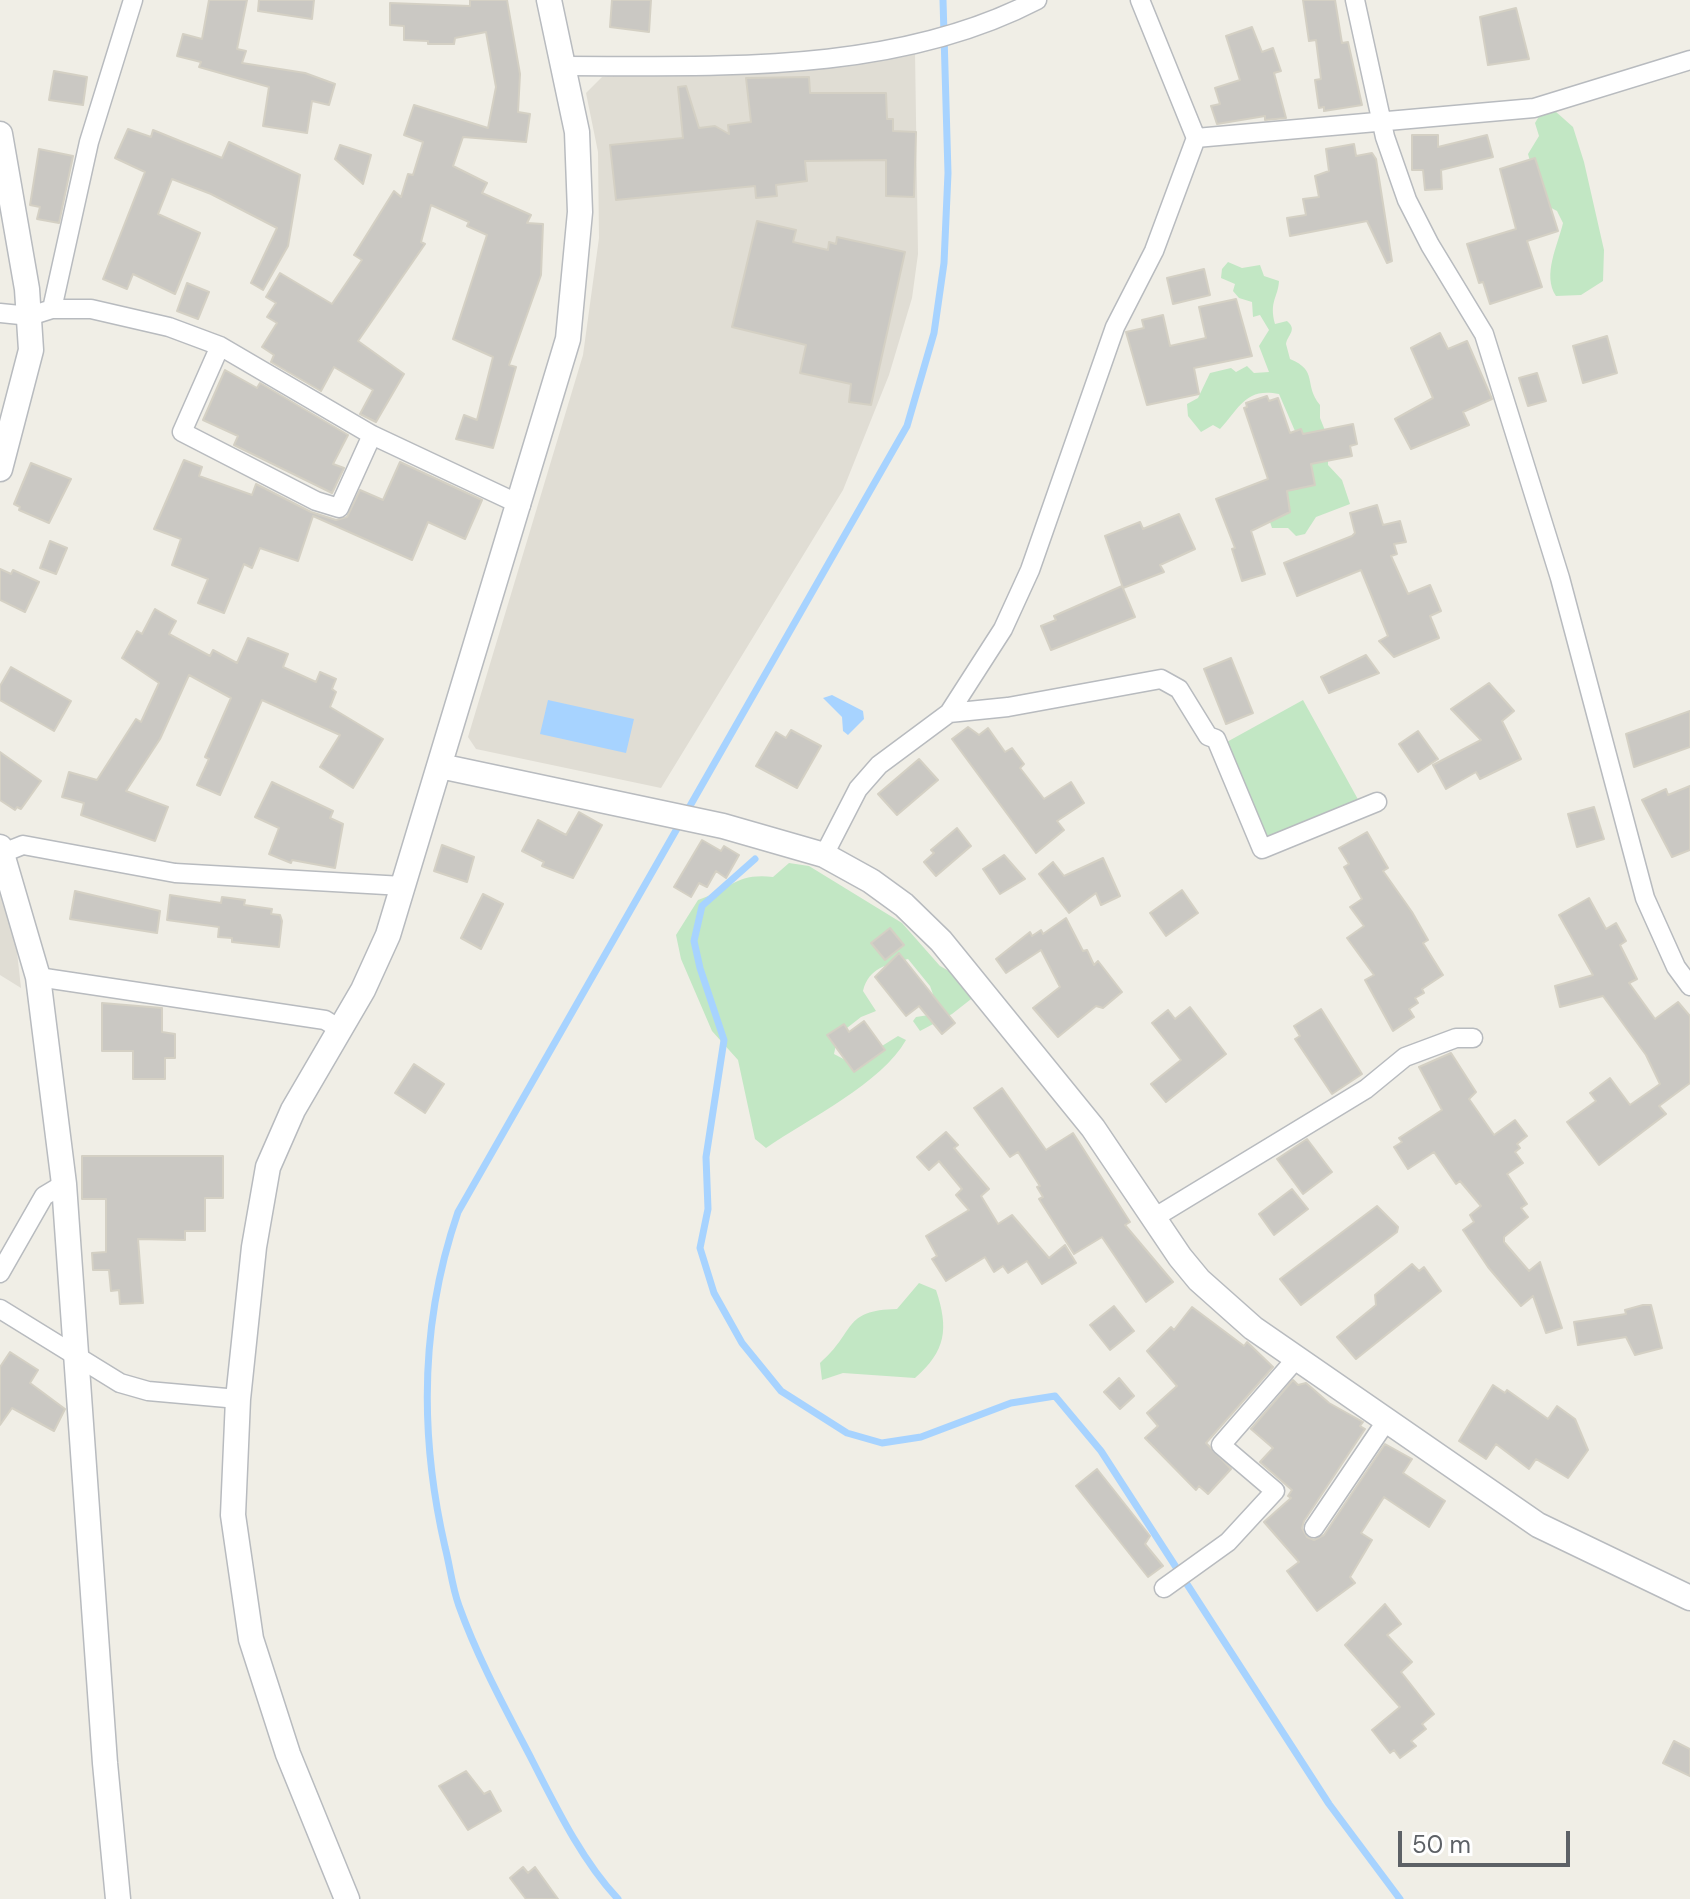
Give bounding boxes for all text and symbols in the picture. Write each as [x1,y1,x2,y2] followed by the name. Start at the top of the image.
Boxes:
[1402,1815,1574,1865] scale bar
[1412,1829,1471,1860] text: 50 m

